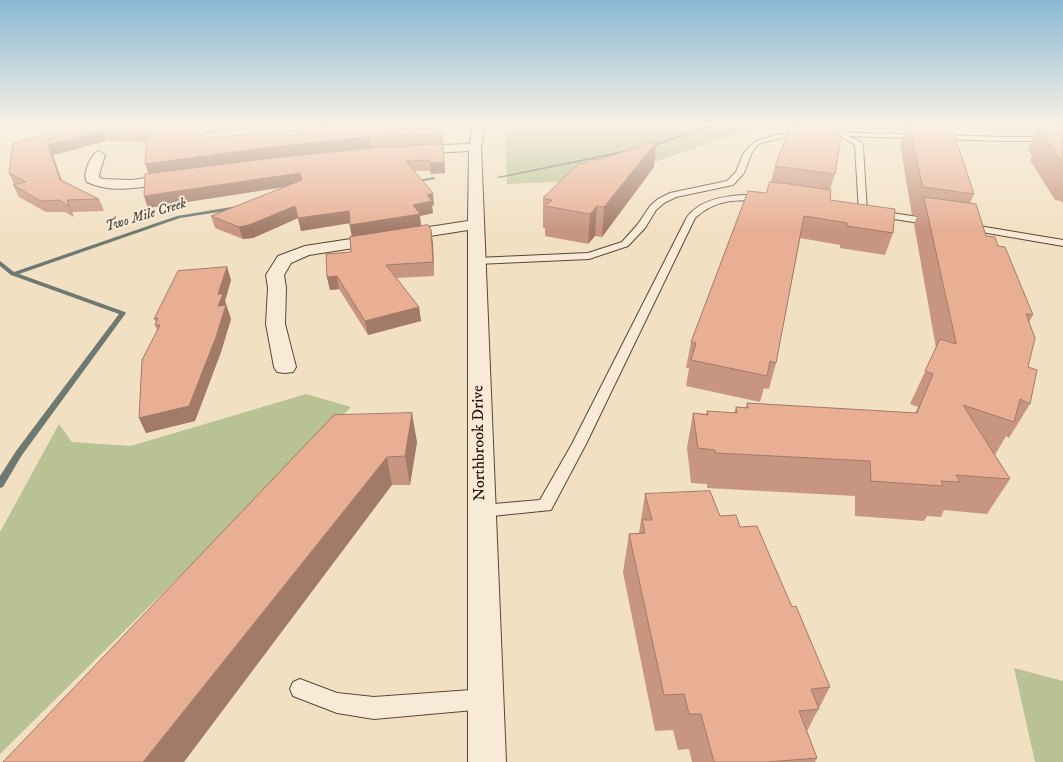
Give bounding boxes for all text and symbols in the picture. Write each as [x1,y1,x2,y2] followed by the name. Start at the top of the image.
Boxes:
[103,196,189,236] water label: Two Mile Creek
[469,385,491,501] street label: Northbrook Drive

